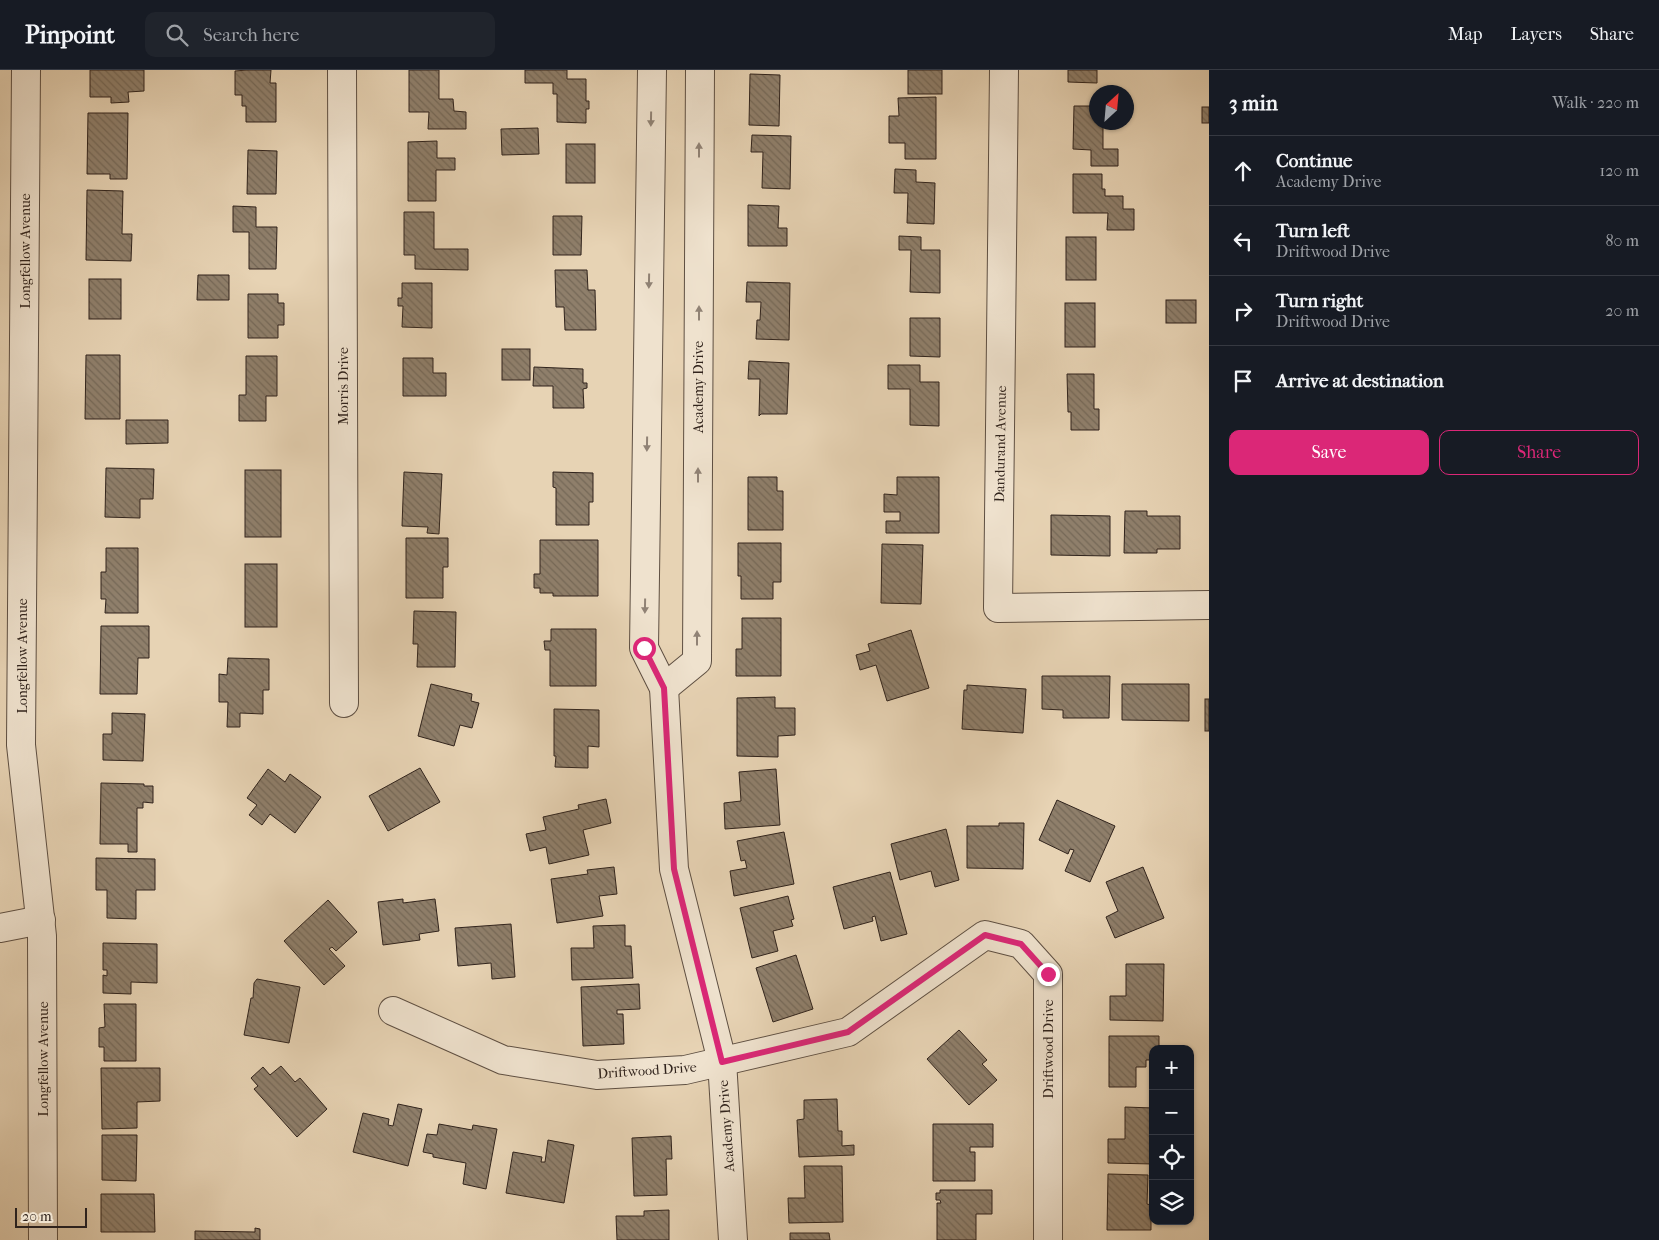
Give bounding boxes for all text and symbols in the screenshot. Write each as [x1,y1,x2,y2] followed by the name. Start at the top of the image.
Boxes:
[145,12,495,57] search box
[25,21,115,49] text: Pinpoint
[163,21,191,49] icon: search
[203,24,299,46] text: Search here
[1448,24,1482,45] text: Map
[1510,24,1562,45] text: Layers
[1590,24,1634,45] text: Share
[1089,85,1134,130] north arrow
[1229,91,1278,115] text: 3 min
[1552,93,1639,112] text: Walk · 220 m
[647,111,655,127] one-way arrow
[695,142,703,158] one-way arrow
[1276,150,1352,172] text: Continue
[1229,157,1257,185] icon: ahead
[1600,161,1639,180] text: 120 m
[1276,172,1381,191] text: Academy Drive
[17,193,34,309] street label: Longfellow Avenue
[1276,220,1350,242] text: Turn left
[1229,227,1257,255] icon: left
[1605,231,1639,250] text: 80 m
[1276,242,1390,261] text: Driftwood Drive
[645,273,653,289] one-way arrow
[1276,290,1363,312] text: Turn right
[1229,297,1257,325] icon: right
[1605,301,1639,320] text: 20 m
[695,304,703,320] one-way arrow
[1276,312,1390,331] text: Driftwood Drive
[690,341,707,434] street label: Academy Drive
[335,347,352,425] street label: Morris Drive
[1229,367,1257,395] icon: arrive
[1276,370,1444,392] text: Arrive at destination
[991,385,1010,503] street label: Dandurand Avenue
[1229,430,1429,475] button: Save
[1439,430,1639,475] button: Share
[643,436,651,452] one-way arrow
[694,467,702,483] one-way arrow
[14,598,31,714] street label: Longfellow Avenue
[641,598,649,614] one-way arrow
[693,629,701,645] one-way arrow
[633,637,656,660] route start
[1037,963,1060,986] route end
[1040,999,1057,1099] street label: Driftwood Drive
[35,1001,52,1117] street label: Longfellow Avenue
[1149,1045,1194,1225] map controls
[1149,1045,1194,1090] button: +
[597,1059,697,1082] street label: Driftwood Drive
[715,1079,738,1174] street label: Academy Drive
[1149,1090,1194,1135] button: −
[1149,1135,1194,1180] button: locate
[1149,1180,1194,1225] button: layers
[15,1205,88,1228] scale bar
[22,1208,52,1225] text: 20 m

